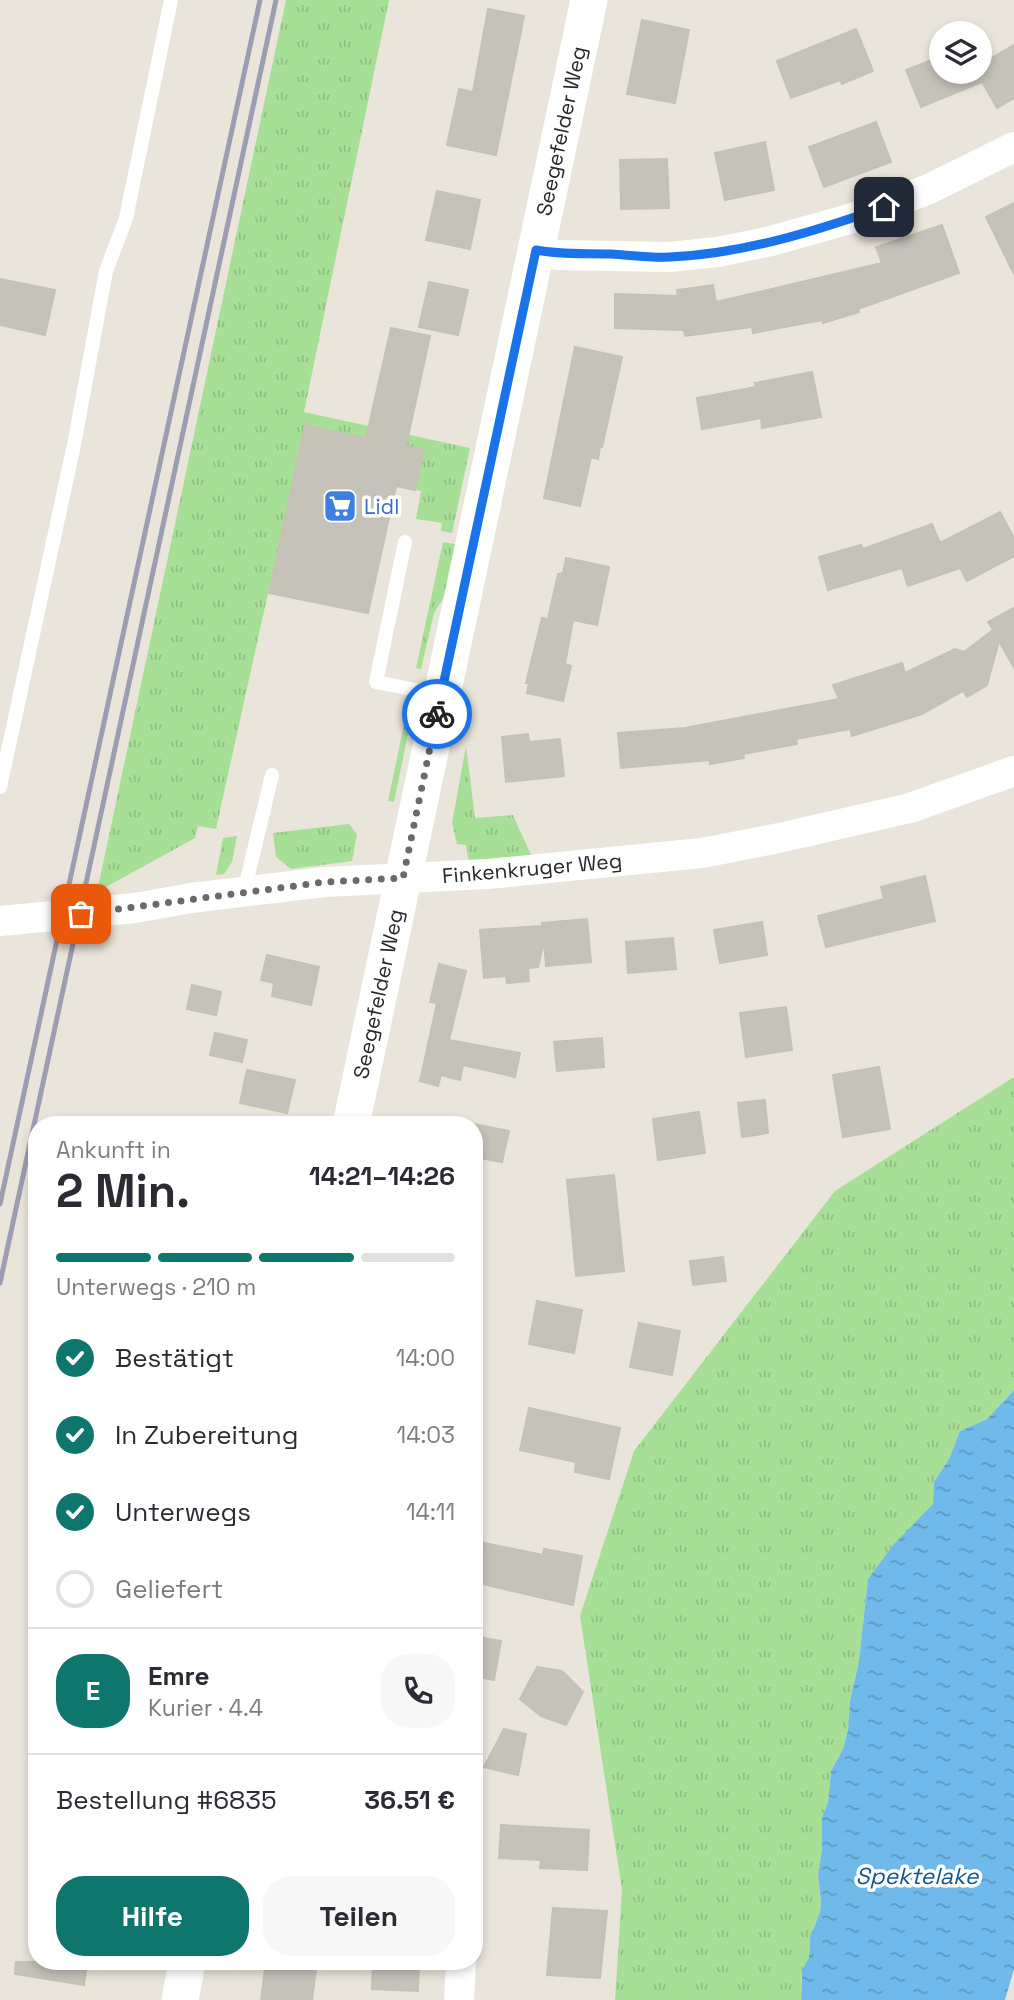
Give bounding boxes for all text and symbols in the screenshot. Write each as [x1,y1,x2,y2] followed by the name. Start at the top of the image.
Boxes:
[929,21,992,84] map controls
[929,21,992,84] button: layers
[530,44,592,218] street label: Seegefelder Weg
[854,177,914,237] pin
[865,188,903,226] icon: home
[321,487,359,525] supermarket icon: Lidl
[364,493,399,520] place label: Lidl
[402,679,472,749] courier
[418,695,456,733] icon: bike
[441,847,623,889] street label: Finkenkruger Weg
[51,884,111,944] pin
[62,895,100,933] icon: bag
[347,907,409,1081] street label: Seegefelder Weg
[56,1135,171,1165] text: Ankunft in
[309,1159,455,1193] text: 14:21–14:26
[56,1162,190,1220] text: 2 Min.
[56,1272,256,1302] text: Unterwegs · 210 m
[56,1339,94,1377] icon: check
[115,1341,234,1375] text: Bestätigt
[396,1343,455,1373] text: 14:00
[56,1416,94,1454] icon: check
[115,1418,299,1452] text: In Zubereitung
[397,1420,455,1450] text: 14:03
[56,1493,94,1531] icon: check
[115,1495,251,1529] text: Unterwegs
[406,1497,455,1527] text: 14:11
[115,1572,223,1606] text: Geliefert
[381,1654,455,1728] button: phone
[148,1659,209,1693] text: Emre
[86,1674,100,1708] text: E
[148,1693,263,1723] text: Kurier · 4.4
[56,1783,277,1817] text: Bestellung #6835
[364,1783,455,1817] text: 36.51 €
[856,1861,980,1891] water label: Spektelake
[56,1876,249,1956] button: Hilfe
[263,1876,455,1956] button: Teilen

